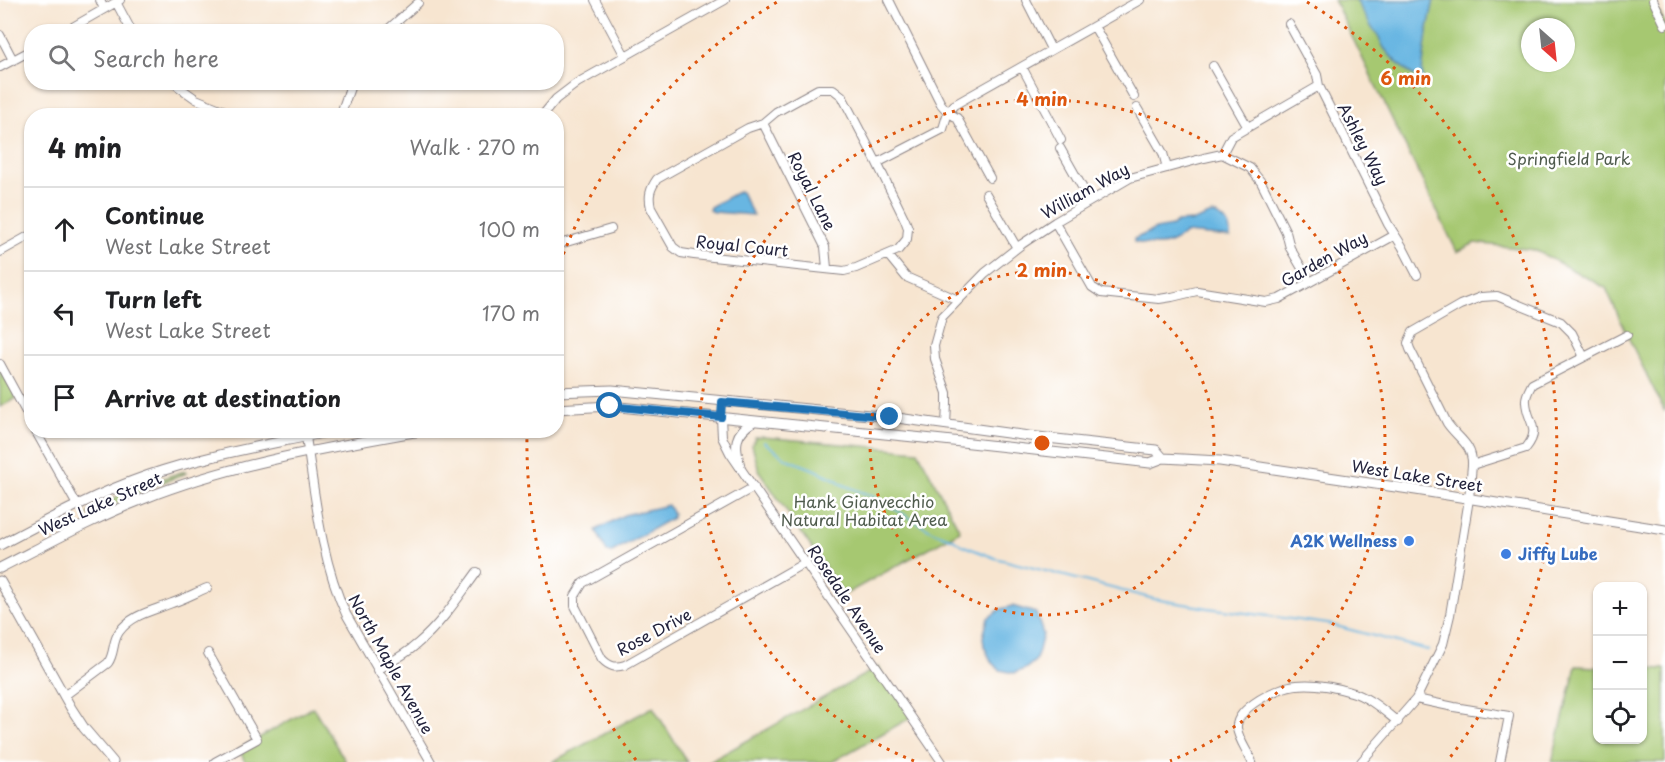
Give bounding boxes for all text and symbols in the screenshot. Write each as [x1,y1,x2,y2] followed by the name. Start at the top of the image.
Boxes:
[1521,18,1575,72] north arrow
[24,24,564,90] search box
[45,41,78,74] icon: search
[93,41,219,74] text: Search here
[1381,64,1431,91] text: 6 min
[1016,85,1068,112] text: 4 min
[1333,98,1395,189] street label: Ashley Way
[48,128,122,167] text: 4 min
[409,132,540,162] text: Walk · 270 m
[1508,146,1631,170] park label: Springfield Park
[783,147,843,234] street label: Royal Lane
[1036,156,1133,224] street label: William Way
[105,198,204,231] text: Continue
[48,213,81,246] icon: ahead
[479,214,540,244] text: 100 m
[1276,224,1371,292] street label: Garden Way
[695,228,790,262] street label: Royal Court
[105,231,271,261] text: West Lake Street
[1017,256,1067,283] text: 2 min
[105,282,202,315] text: Turn left
[48,297,81,330] icon: left
[482,298,540,328] text: 170 m
[105,315,271,345] text: West Lake Street
[48,381,81,414] icon: arrive
[105,381,341,414] text: Arrive at destination
[596,392,622,418] route start
[876,403,902,429] route end
[1032,433,1052,453] centre of rings
[1350,453,1485,497] street label: West Lake Street
[34,465,165,541] street label: West Lake Street
[781,489,947,531] park label: Hank Gianvecchio Natural Habitat Area
[1289,528,1397,552] place label: A2K Wellness
[1402,534,1416,548] marker: A2K Wellness
[803,539,893,658] street label: Rosedale Avenue
[1518,541,1598,565] place label: Jiffy Lube
[1499,547,1513,561] marker: Jiffy Lube
[1593,582,1647,744] map controls
[1593,582,1647,636] button: +
[343,589,440,738] street label: North Maple Avenue
[612,601,695,661] street label: Rose Drive
[1593,636,1647,690] button: −
[1593,690,1647,744] button: locate

